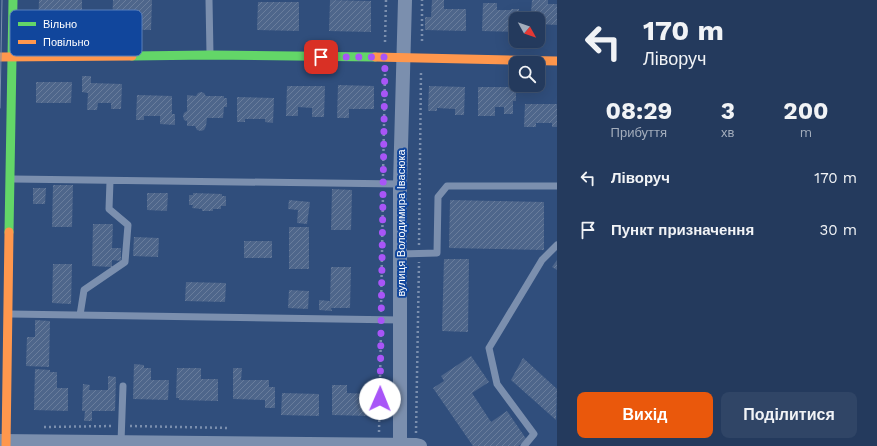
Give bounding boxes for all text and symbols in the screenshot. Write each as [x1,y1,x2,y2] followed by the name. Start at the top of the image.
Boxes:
[10,10,142,56] legend
[509,12,545,48] north arrow
[509,12,545,92] map controls
[643,14,724,47] text: 170 m
[577,16,629,68] icon: left
[43,18,77,31] text: Вільно
[43,36,90,49] text: Повільно
[304,40,338,74] pin
[310,46,332,68] icon: arrive
[643,48,706,69] text: Ліворуч
[509,56,545,92] button: search
[605,97,672,125] text: 08:29
[721,97,735,125] text: 3
[783,97,829,125] text: 200
[611,125,667,140] text: Прибуття
[721,125,735,140] text: хв
[800,125,812,140] text: m
[395,149,408,297] street label: вулиця Володимира Івасюка
[577,167,599,189] icon: left
[611,169,670,187] text: Ліворуч
[814,169,857,187] text: 170 m
[577,219,599,241] icon: arrive
[611,221,754,239] text: Пункт призначення
[820,221,857,239] text: 30 m
[359,378,401,420] position arrow
[577,392,713,438] button: Вихід
[721,392,857,438] button: Поділитися

